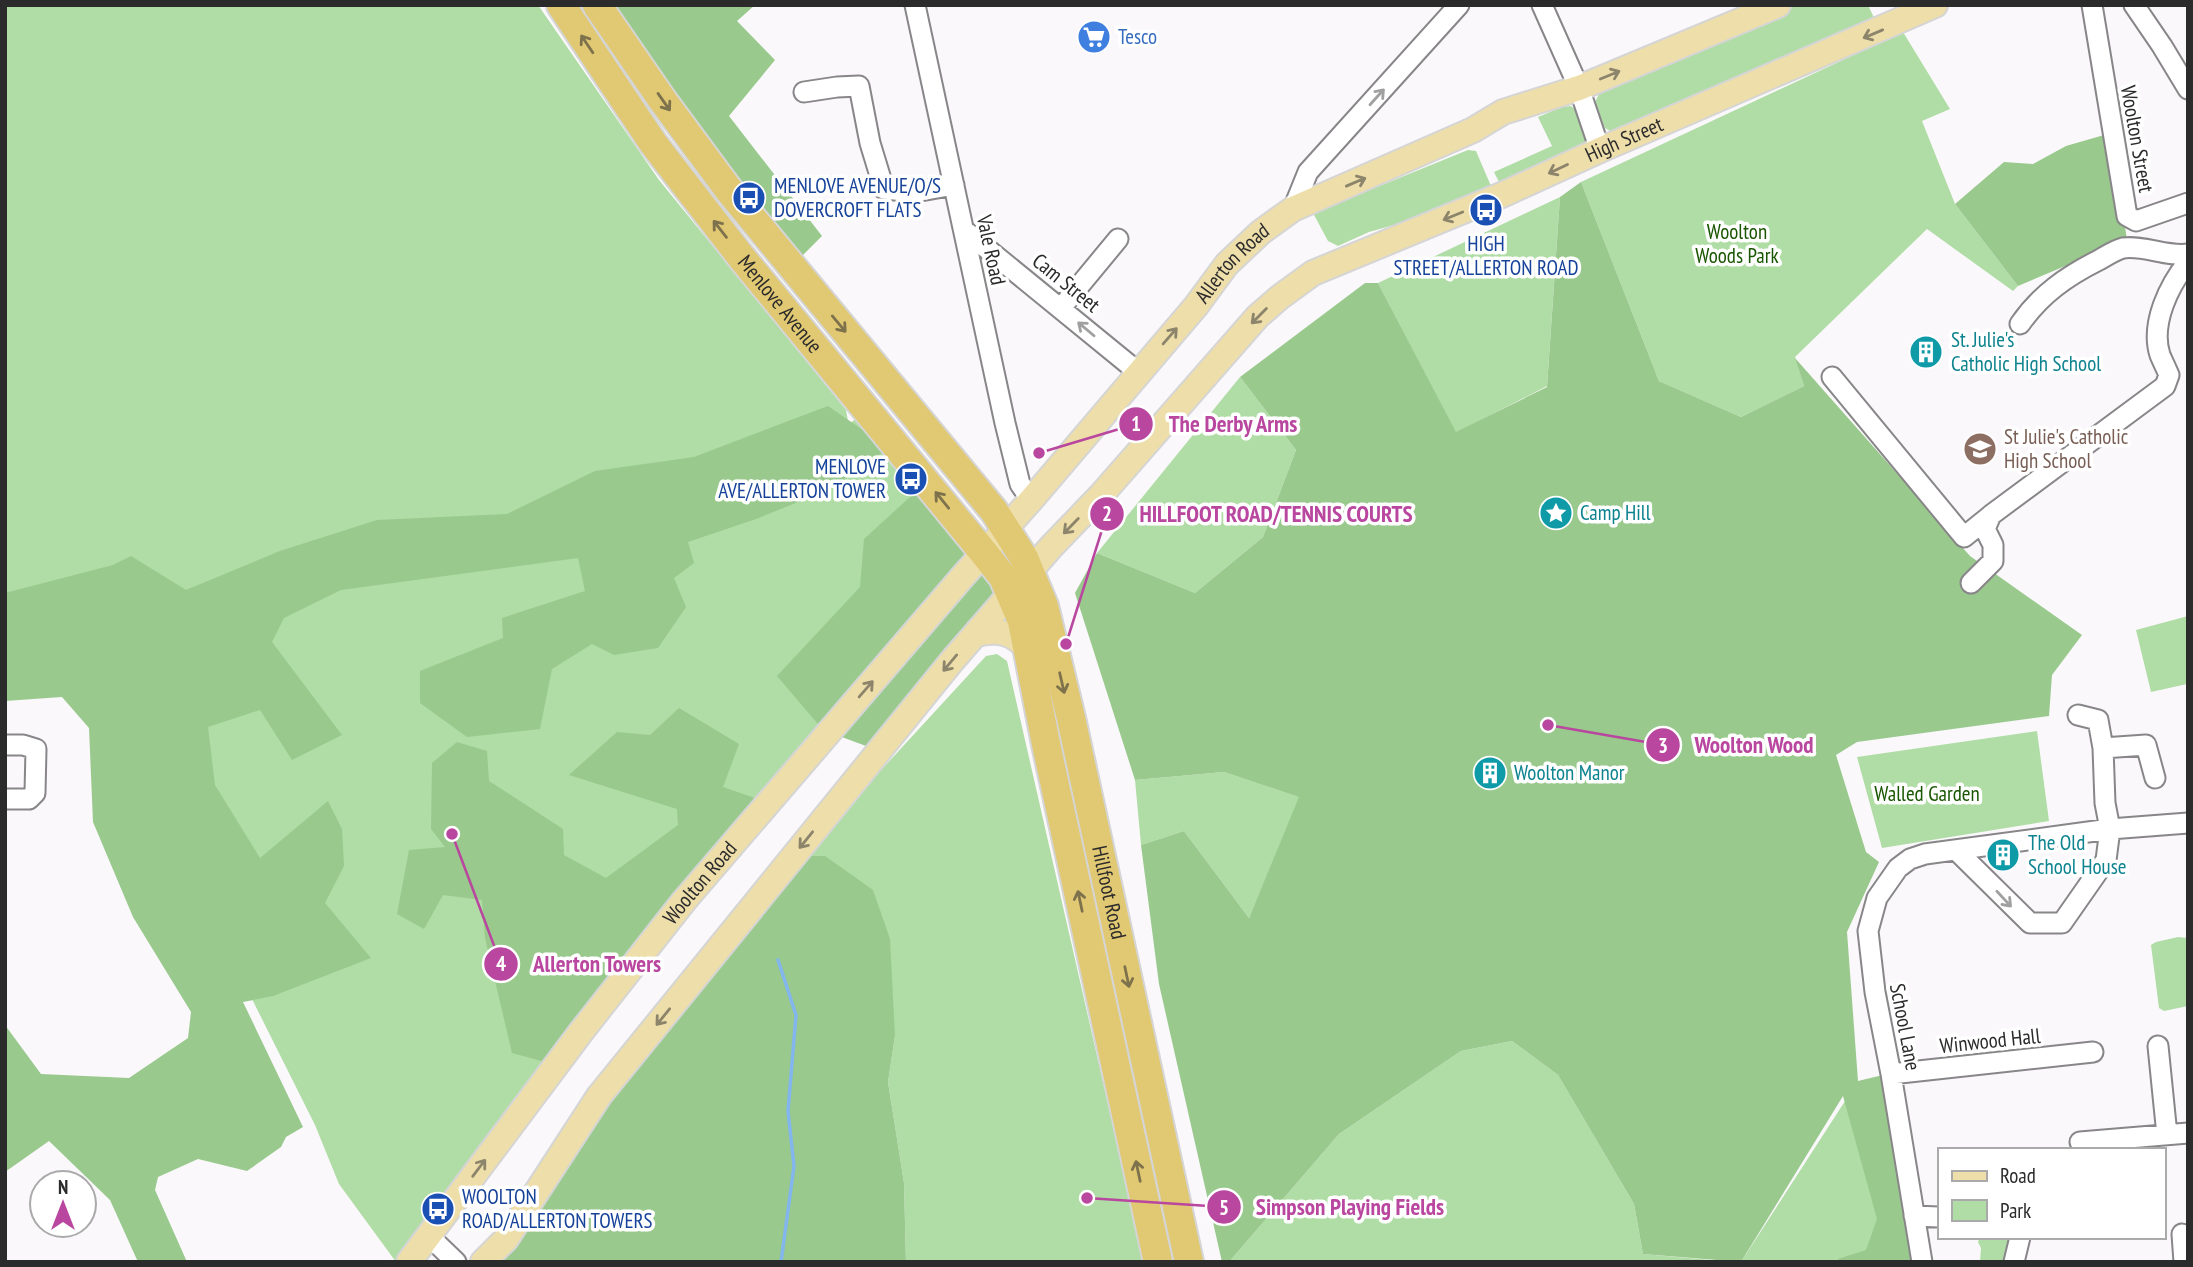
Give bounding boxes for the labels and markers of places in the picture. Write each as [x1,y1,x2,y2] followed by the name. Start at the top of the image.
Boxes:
[1075,18,1113,56] supermarket icon: Tesco
[1118,23,1157,50] place label: Tesco
[774,172,941,223] place label: MENLOVE AVENUE/O/S DOVERCROFT FLATS
[730,179,768,217] bus stop icon: MENLOVE AVENUE/O/S DOVERCROFT FLATS
[1467,191,1505,229] bus stop icon: HIGH STREET/ALLERTON ROAD
[1394,230,1578,281] place label: HIGH STREET/ALLERTON ROAD
[1951,326,2101,377] place label: St. Julie's Catholic High School
[1907,333,1945,371] building icon: St. Julie's Catholic High School
[1118,402,1312,446] callout: The Derby Arms
[2004,423,2129,474] place label: St Julie's Catholic High School
[1961,430,1999,468] school or university icon: St Julie's Catholic High School
[718,453,886,504] place label: MENLOVE AVE/ALLERTON TOWER
[892,460,930,498] bus stop icon: MENLOVE AVE/ALLERTON TOWER
[1090,492,1427,536] callout: HILLFOOT ROAD/TENNIS COURTS
[1537,494,1575,532] place icon: Camp Hill
[1580,499,1651,526] place label: Camp Hill
[1646,723,1828,767] callout: Woolton Wood
[1471,754,1509,792] building icon: Woolton Manor
[1514,759,1625,786] place label: Woolton Manor
[2028,829,2126,880] place label: The Old School House
[1984,836,2022,874] building icon: The Old School House
[484,942,675,986] callout: Allerton Towers
[462,1183,653,1234] place label: WOOLTON ROAD/ALLERTON TOWERS
[1207,1185,1458,1229] callout: Simpson Playing Fields
[419,1190,457,1228] bus stop icon: WOOLTON ROAD/ALLERTON TOWERS

